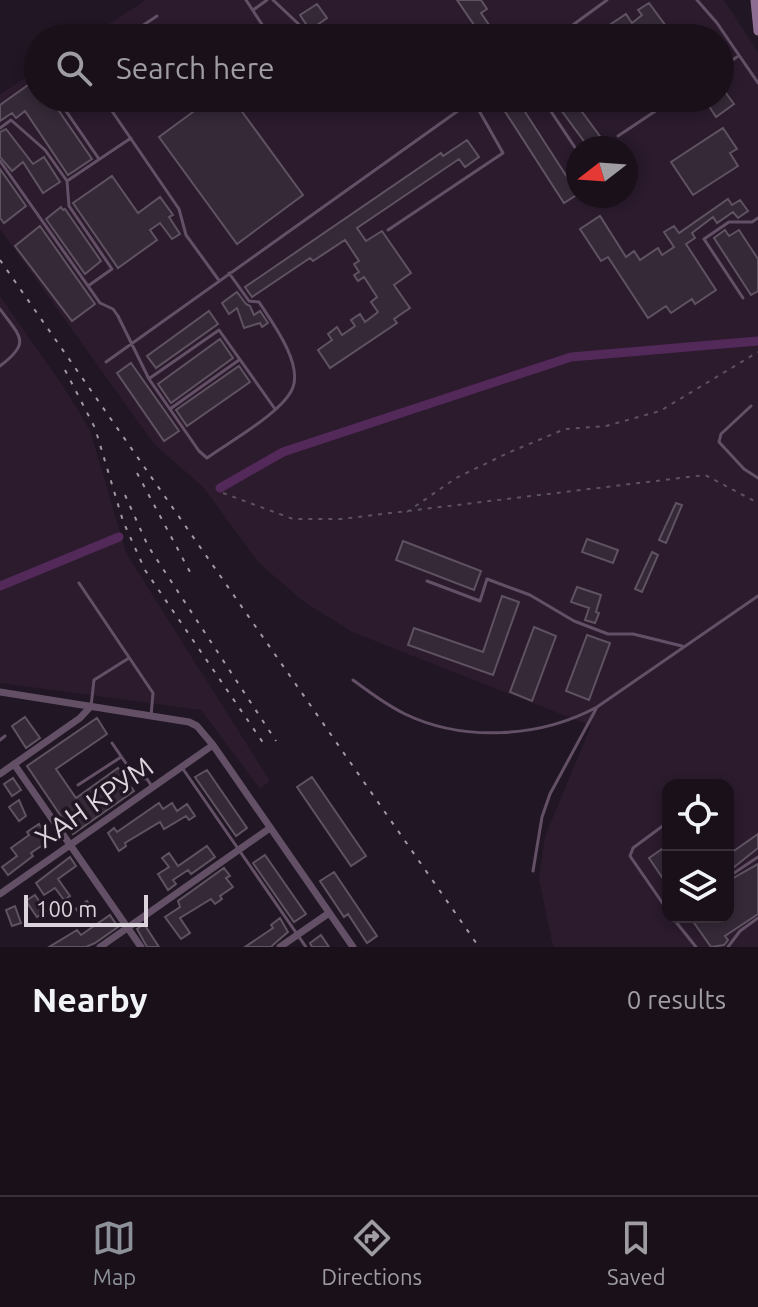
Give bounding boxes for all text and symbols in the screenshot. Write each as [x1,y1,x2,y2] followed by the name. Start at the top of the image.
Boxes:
[24,24,734,112] search box
[52,46,96,90] icon: search
[116,51,275,85] text: Search here
[566,136,638,208] north arrow
[29,750,158,853] street label: ХАН КРУМ
[662,779,734,923] map controls
[662,779,734,851] button: locate
[662,851,734,923] button: layers
[24,891,148,927] scale bar
[36,896,97,921] text: 100 m
[32,980,147,1018] text: Nearby
[627,985,726,1014] text: 0 results
[92,1216,136,1289] tab: Map
[321,1216,422,1289] tab: Directions
[607,1216,666,1289] tab: Saved

